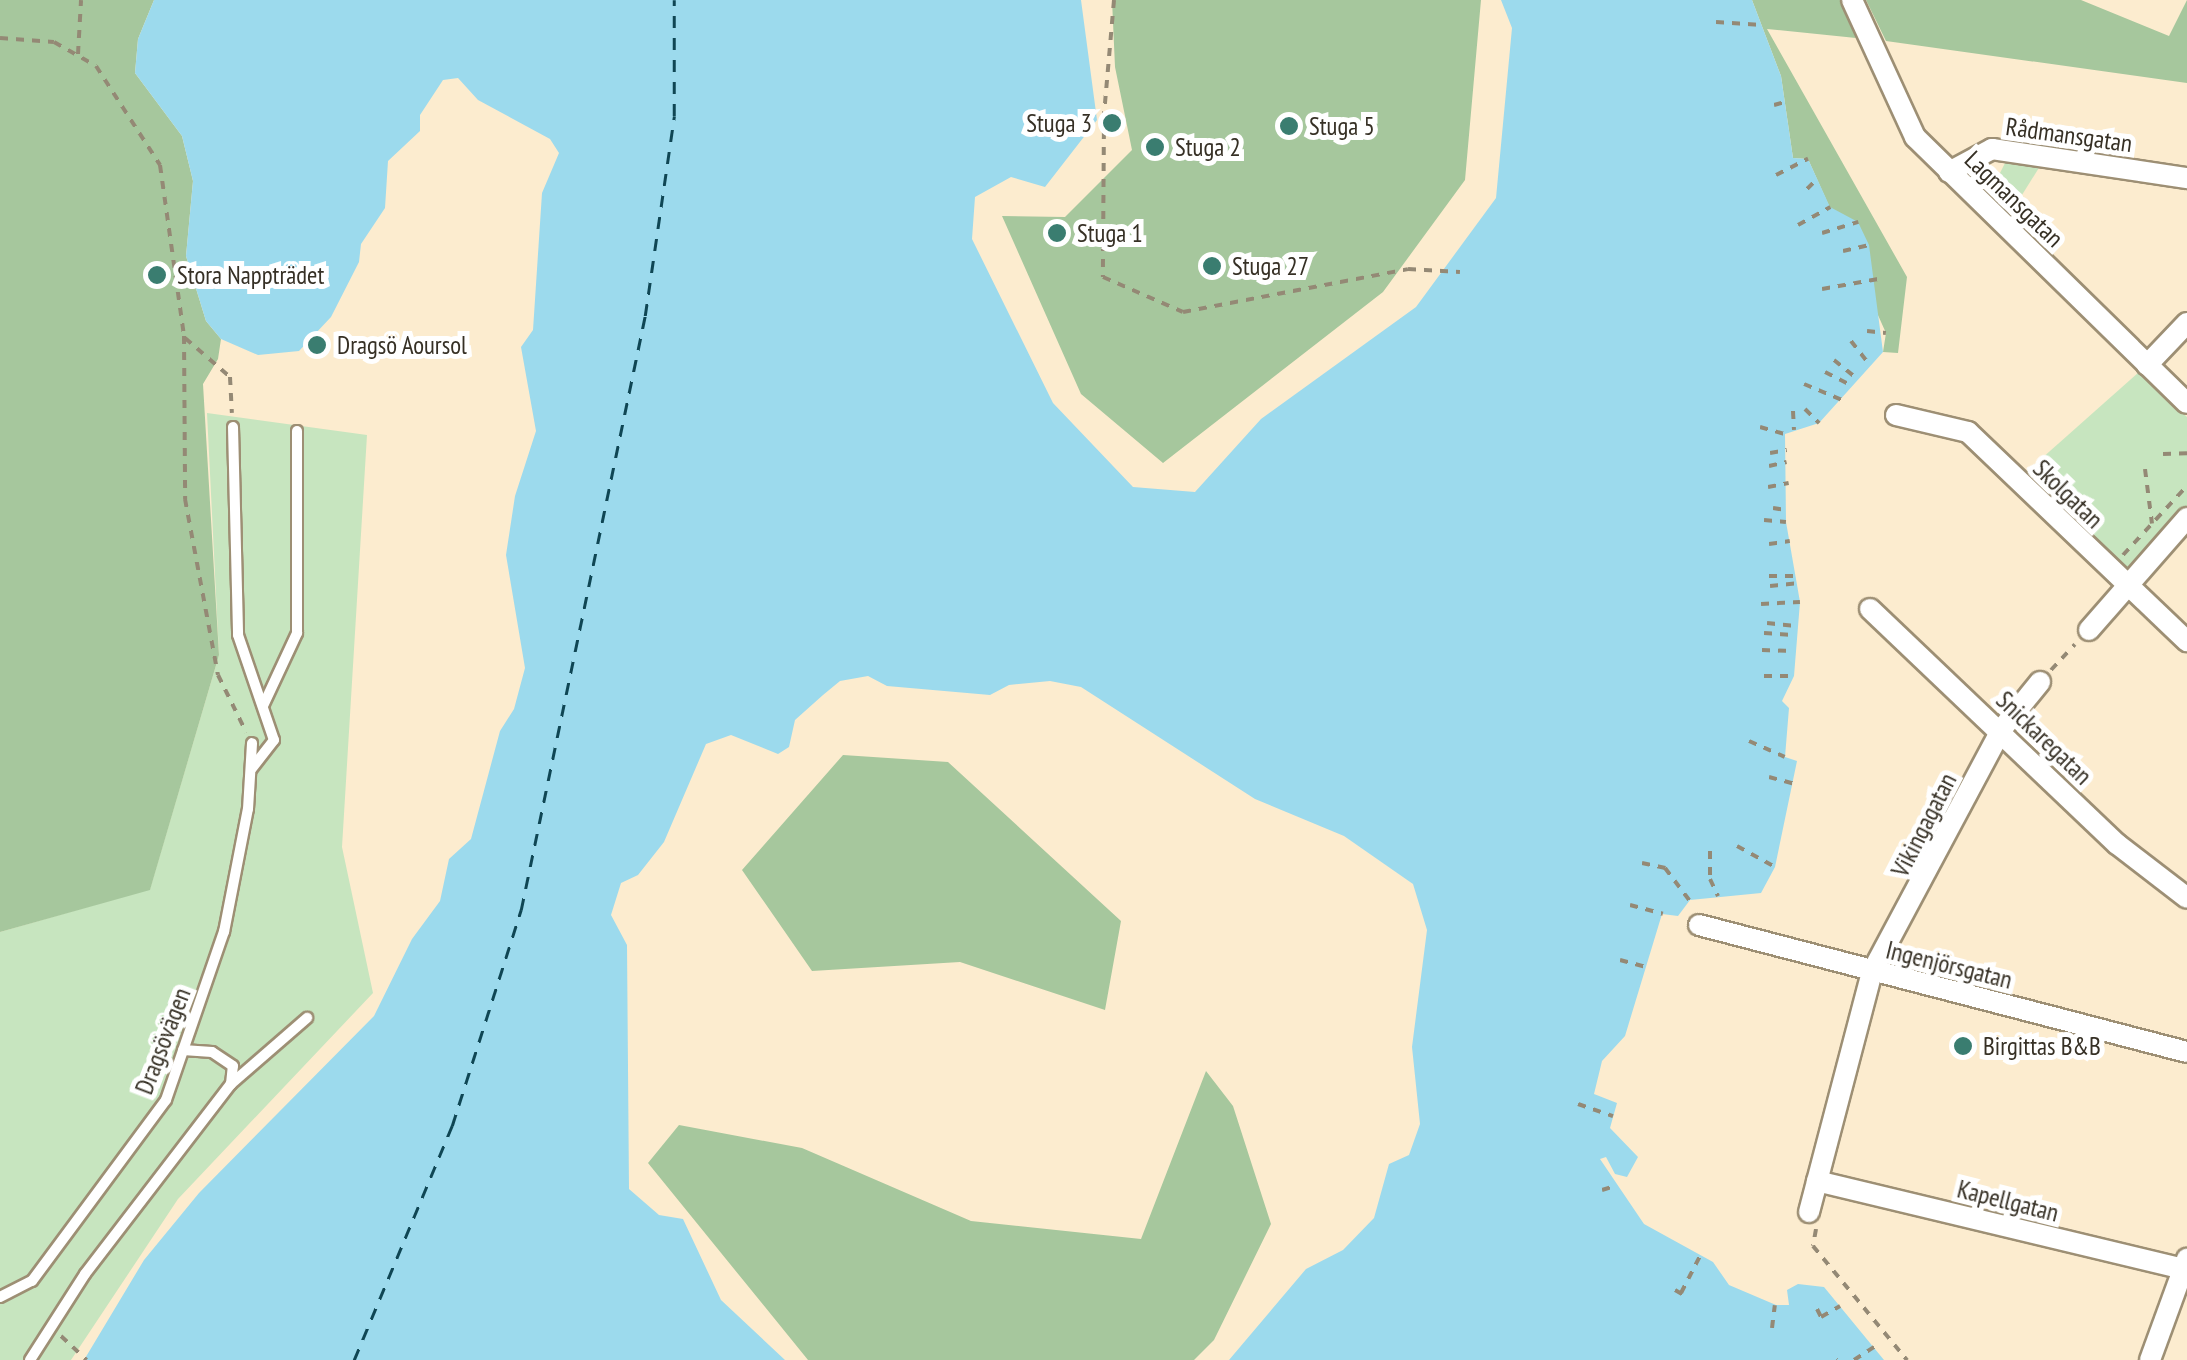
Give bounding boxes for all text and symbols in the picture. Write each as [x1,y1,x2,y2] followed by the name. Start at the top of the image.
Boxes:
[1026,108,1092,138] place label: Stuga 3
[1309,111,1375,141] place label: Stuga 5
[2004,111,2134,159] street label: Rådmansgatan
[1101,112,1123,134] marker: Stuga 3
[1278,115,1300,137] marker: Stuga 5
[1175,132,1241,162] place label: Stuga 2
[1144,136,1166,158] marker: Stuga 2
[1959,145,2069,253] street label: Lagmansgatan
[1077,218,1143,248] place label: Stuga 1
[1046,222,1068,244] marker: Stuga 1
[1232,251,1309,281] place label: Stuga 27
[1201,255,1223,277] marker: Stuga 27
[177,260,324,290] place label: Stora Nappträdet
[146,264,168,286] marker: Stora Nappträdet
[337,330,467,360] place label: Dragsö Aoursol
[306,334,328,356] marker: Dragsö Aoursol
[2027,454,2109,534] street label: Skolgatan
[1990,685,2098,791] street label: Snickaregatan
[1885,768,1963,882] street label: Vikingagatan
[1883,935,2015,995] street label: Ingenjörsgatan
[129,984,197,1098] street label: Dragsövägen
[1983,1031,2101,1061] place label: Birgittas B&B
[1952,1035,1974,1057] marker: Birgittas B&B
[1954,1174,2062,1228] street label: Kapellgatan

